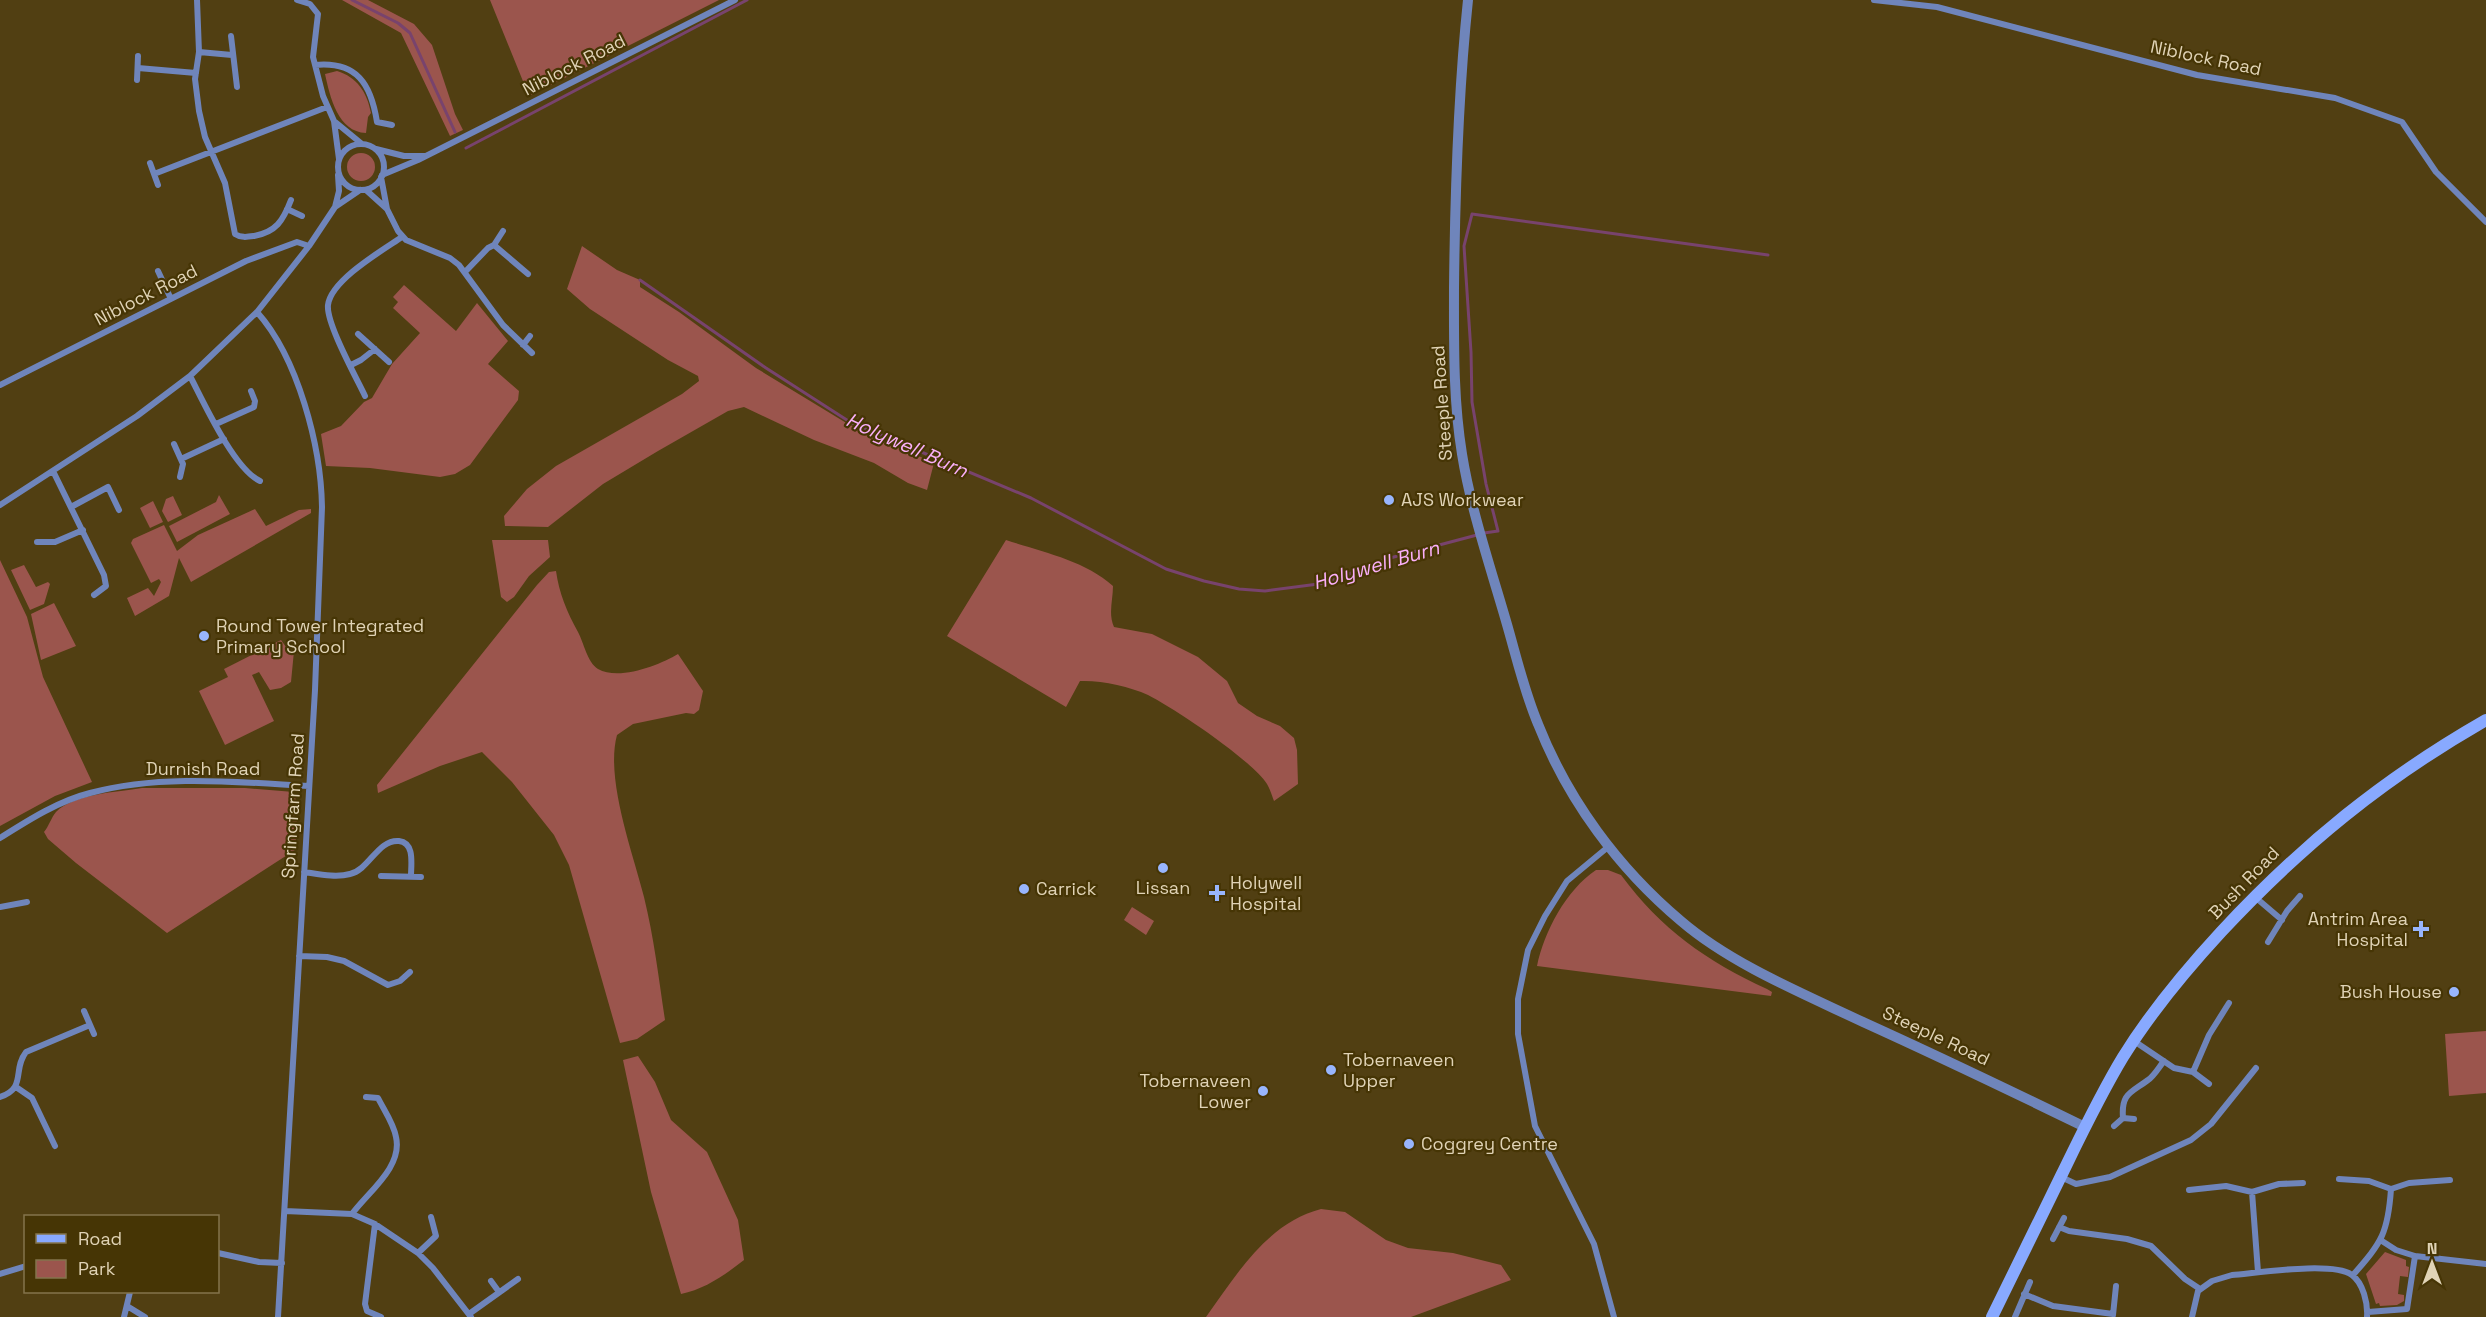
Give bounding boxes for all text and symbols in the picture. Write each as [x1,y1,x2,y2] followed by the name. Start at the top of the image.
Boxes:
[518,29,629,100] street label: Niblock Road
[2149,35,2264,80] street label: Niblock Road
[90,259,201,330] street label: Niblock Road
[1426,344,1457,462] street label: Steeple Road
[842,407,973,484] water label: Holywell Burn
[1401,488,1524,511] place label: AJS Workwear
[1382,493,1396,507] marker: AJS Workwear
[1310,534,1443,595] water label: Holywell Burn
[216,614,424,658] place label: Round Tower Integrated Primary School
[197,629,211,643] marker: Round Tower Integrated Primary School
[276,733,309,879] street label: Springfarm Road
[146,757,260,780] street label: Durnish Road
[2203,841,2284,924] street label: Bush Road
[1156,861,1170,875] marker: Lissan
[1230,871,1302,915] place label: Holywell Hospital
[1136,876,1190,899] place label: Lissan
[1036,877,1097,900] place label: Carrick
[1017,882,1031,896] marker: Carrick
[1208,884,1226,902] marker: Holywell Hospital
[2308,907,2408,951] place label: Antrim Area Hospital
[2412,920,2430,938] marker: Antrim Area Hospital
[2340,980,2442,1003] place label: Bush House
[2447,985,2461,999] marker: Bush House
[1879,1001,1994,1070] street label: Steeple Road
[1343,1048,1455,1092] place label: Tobernaveen Upper
[1324,1063,1338,1077] marker: Tobernaveen Upper
[1139,1069,1251,1113] place label: Tobernaveen Lower
[1256,1084,1270,1098] marker: Tobernaveen Lower
[1421,1132,1558,1155] place label: Coggrey Centre
[1402,1137,1416,1151] marker: Coggrey Centre
[24,1215,219,1293] legend
[78,1227,122,1250] text: Road
[2402,1233,2462,1293] north arrow
[2427,1238,2437,1259] text: N
[78,1257,116,1280] text: Park

